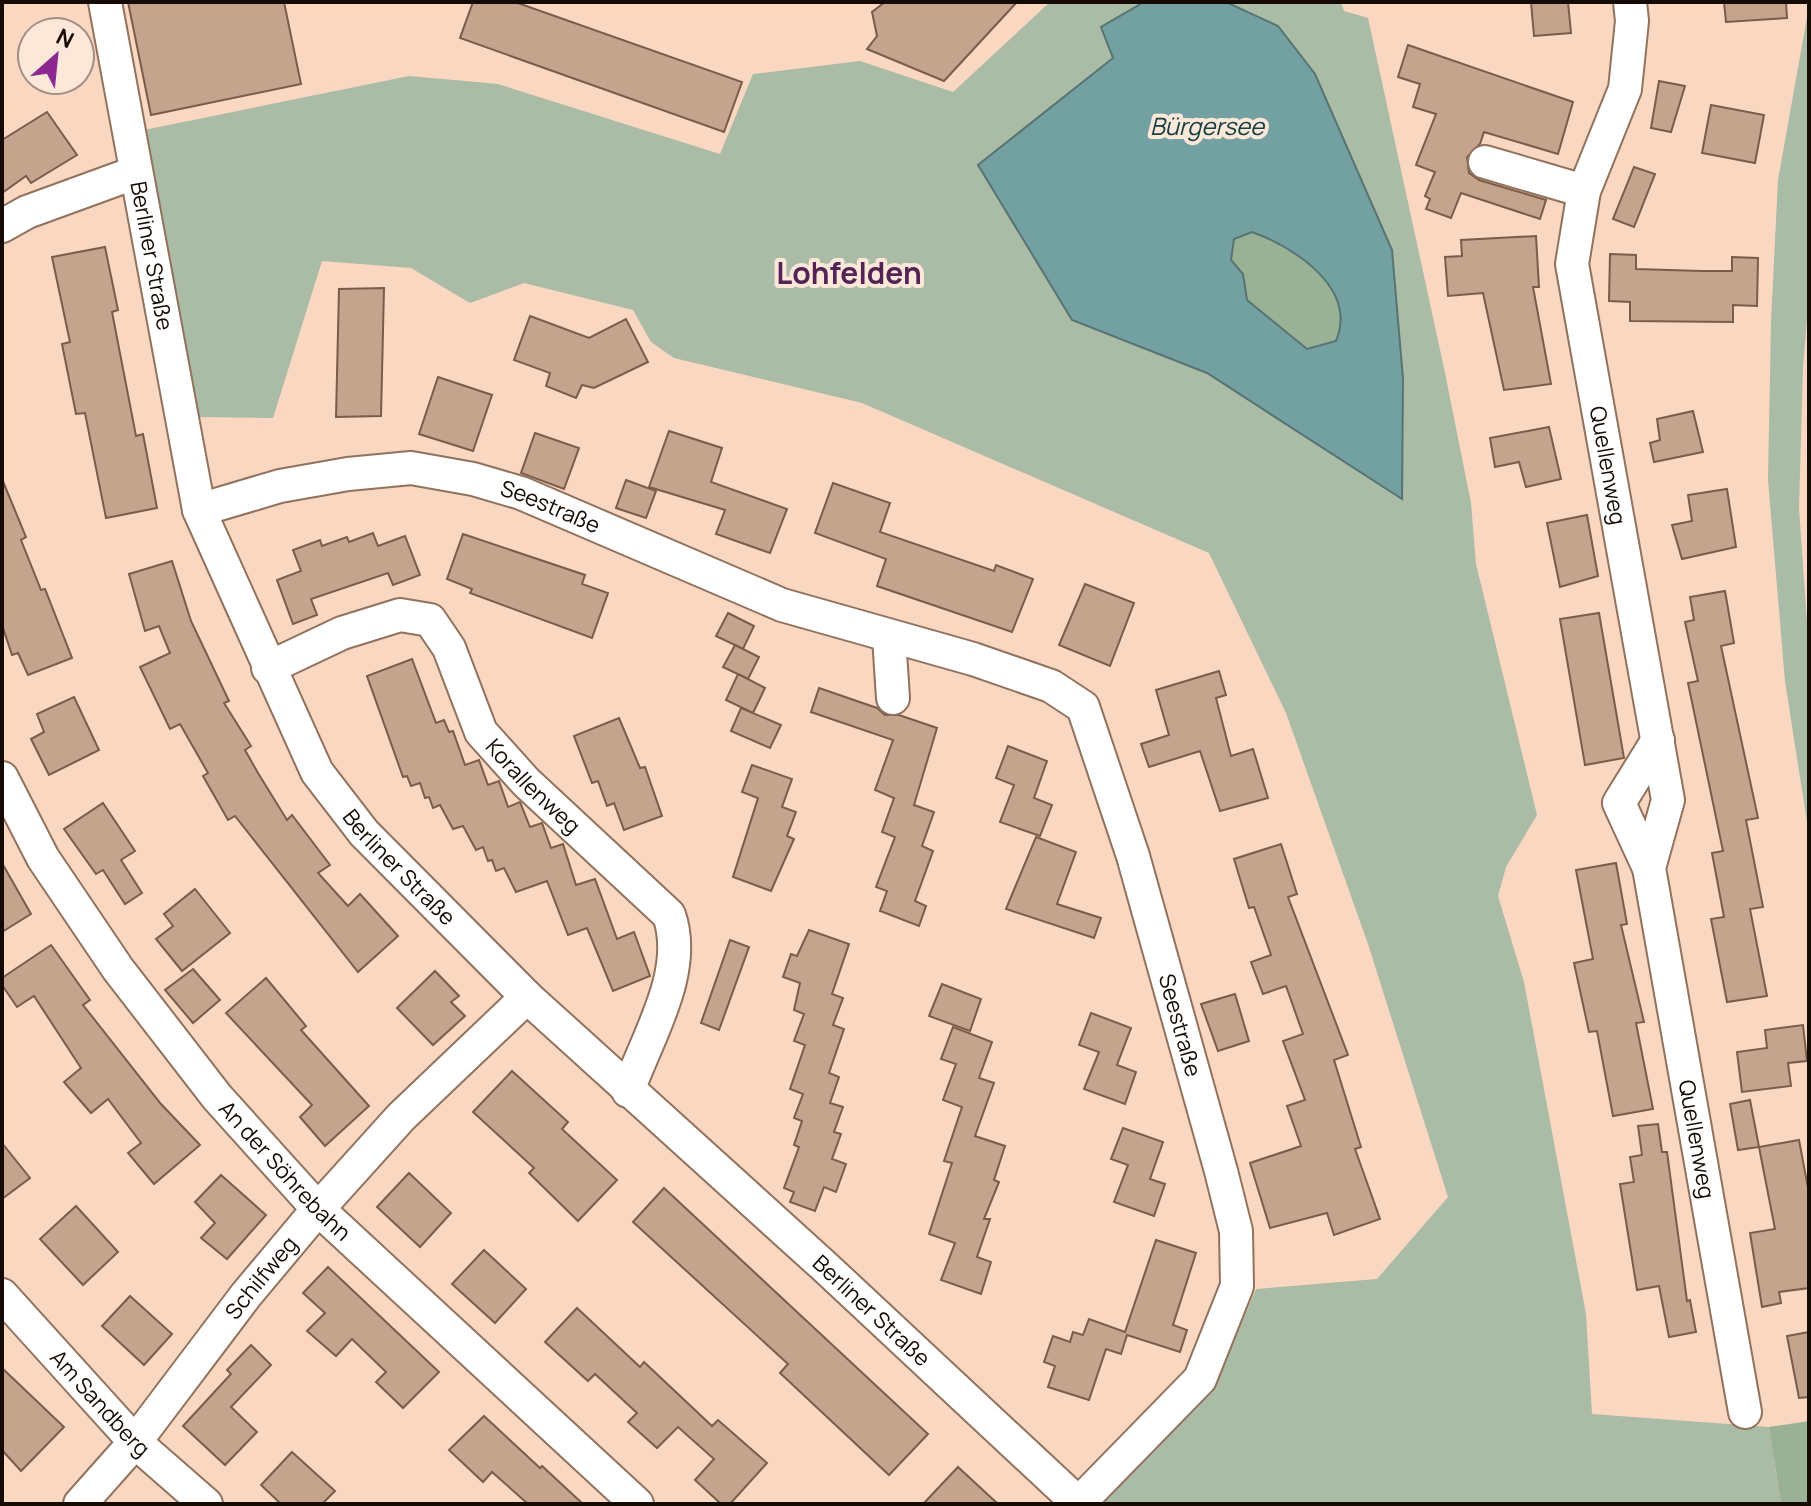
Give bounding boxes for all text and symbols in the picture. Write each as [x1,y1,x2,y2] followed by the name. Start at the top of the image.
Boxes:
[16,16,96,96] north arrow
[51,21,79,55] text: N
[1150,109,1266,142] water label: Bürgersee
[123,179,180,333] street label: Berliner Straße
[776,252,922,293] district label: Lohfelden
[1583,404,1633,527] street label: Quellenweg
[497,473,605,540] street label: Seestraße
[479,732,587,840] street label: Korallenweg
[336,803,462,932] street label: Berliner Straße
[1152,970,1209,1080] street label: Seestraße
[1672,1078,1722,1201] street label: Quellenweg
[212,1094,358,1247] street label: An der Söhrebahn
[218,1230,304,1325] street label: Schilfweg
[806,1248,937,1373] street label: Berliner Straße
[43,1343,156,1463] street label: Am Sandberg

